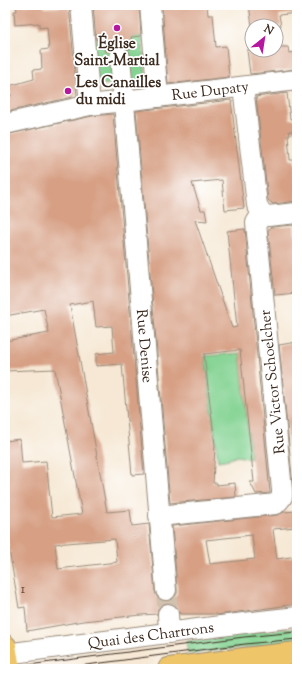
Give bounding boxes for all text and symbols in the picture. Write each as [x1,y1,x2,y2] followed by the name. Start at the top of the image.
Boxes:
[244,18,284,58] north arrow
[260,21,276,39] text: N
[112,23,122,33] marker: Église Saint-Martial
[74,32,161,72] place label: Église Saint-Martial
[76,73,161,111] place label: Les Canailles du midi
[171,77,250,107] street label: Rue Dupaty
[63,86,73,96] marker: Les Canailles du midi
[130,308,157,384] street label: Rue Denise
[255,308,292,455] street label: Rue Victor Schoelcher
[21,581,26,599] house number: 1
[87,618,215,655] street label: Quai des Chartrons

